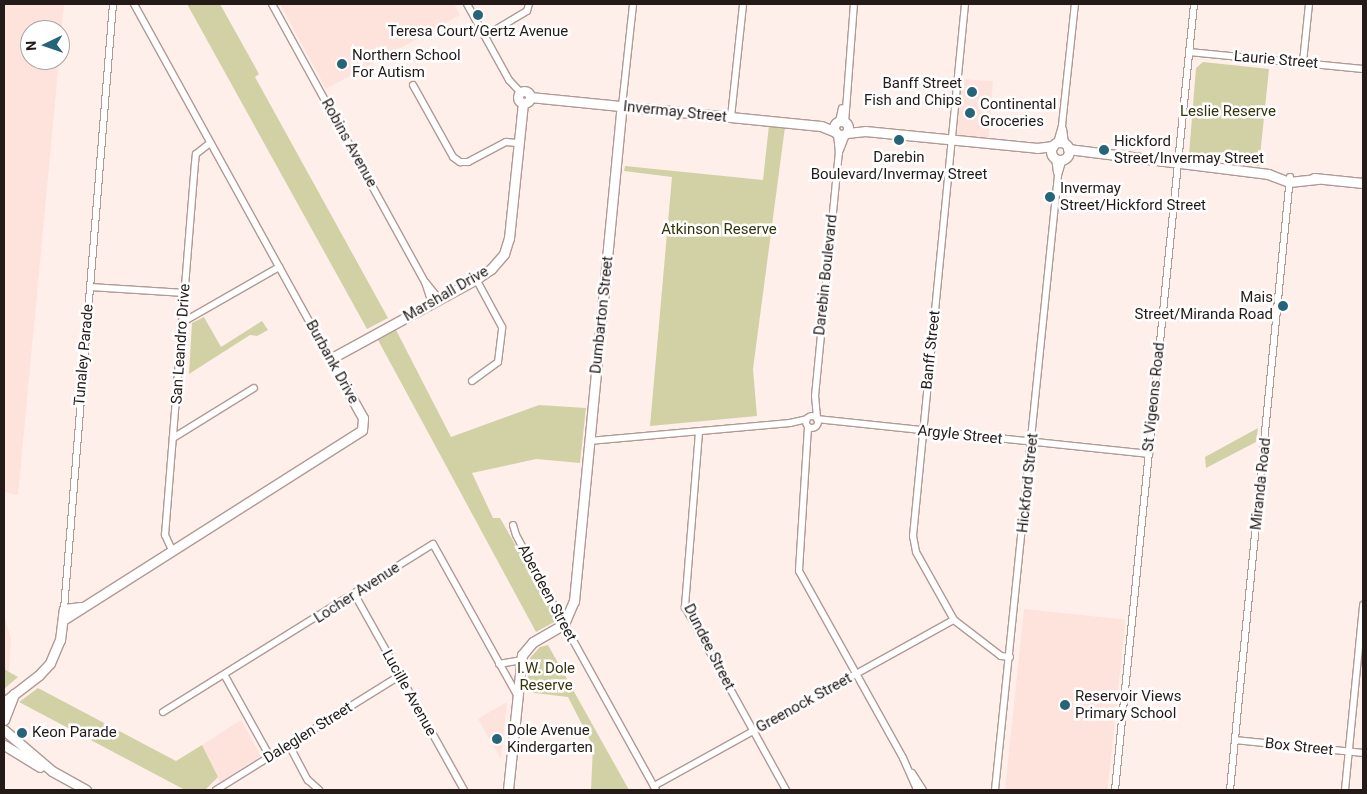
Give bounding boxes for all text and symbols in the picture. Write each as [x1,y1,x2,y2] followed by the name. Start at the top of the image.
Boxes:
[472,9,484,21] marker: Teresa Court/Gertz Avenue
[20,20,70,70] north arrow
[388,23,568,41] place label: Teresa Court/Gertz Avenue
[23,40,39,51] text: N
[352,46,461,81] place label: Northern School For Autism
[1233,47,1319,73] street label: Laurie Street
[336,58,348,70] marker: Northern School For Autism
[864,74,962,109] place label: Banff Street Fish and Chips
[966,86,978,98] marker: Banff Street Fish and Chips
[317,95,381,191] street label: Robins Avenue
[980,95,1056,130] place label: Continental Groceries
[622,98,728,126] street label: Invermay Street
[1180,103,1276,121] park label: Leslie Reserve
[964,107,976,119] marker: Continental Groceries
[1114,132,1264,167] place label: Hickford Street/Invermay Street
[893,134,905,146] marker: Darebin Boulevard/Invermay Street
[1098,144,1110,156] marker: Hickford Street/Invermay Street
[811,148,987,183] place label: Darebin Boulevard/Invermay Street
[1060,179,1206,214] place label: Invermay Street/Hickford Street
[1044,191,1056,203] marker: Invermay Street/Hickford Street
[811,214,841,336] street label: Darebin Boulevard
[661,221,777,239] park label: Atkinson Reserve
[587,255,617,375] street label: Dumbarton Street
[400,262,492,326] street label: Marshall Drive
[168,283,194,405] street label: San Leandro Drive
[1135,288,1273,323] place label: Mais Street/Miranda Road
[1277,300,1289,312] marker: Mais Street/Miranda Road
[71,303,97,407] street label: Tunaley Parade
[918,310,944,390] street label: Banff Street
[302,317,362,407] street label: Burbank Drive
[1139,341,1169,453] street label: St Vigeons Road
[917,422,1003,448] street label: Argyle Street
[1014,432,1042,534] street label: Hickford Street
[1247,437,1275,531] street label: Miranda Road
[514,542,580,644] street label: Aberdeen Street
[311,559,403,627] street label: Locher Avenue
[680,601,738,693] street label: Dundee Street
[378,647,440,739] street label: Lucille Avenue
[517,659,575,694] park label: I.W. Dole Reserve
[753,669,855,737] street label: Greenock Street
[1075,687,1181,722] place label: Reservoir Views Primary School
[260,699,356,767] street label: Daleglen Street
[1059,699,1071,711] marker: Reservoir Views Primary School
[507,721,593,756] place label: Dole Avenue Kindergarten
[32,724,117,742] place label: Keon Parade
[16,727,28,739] marker: Keon Parade
[491,733,503,745] marker: Dole Avenue Kindergarten
[1264,734,1334,760] street label: Box Street

